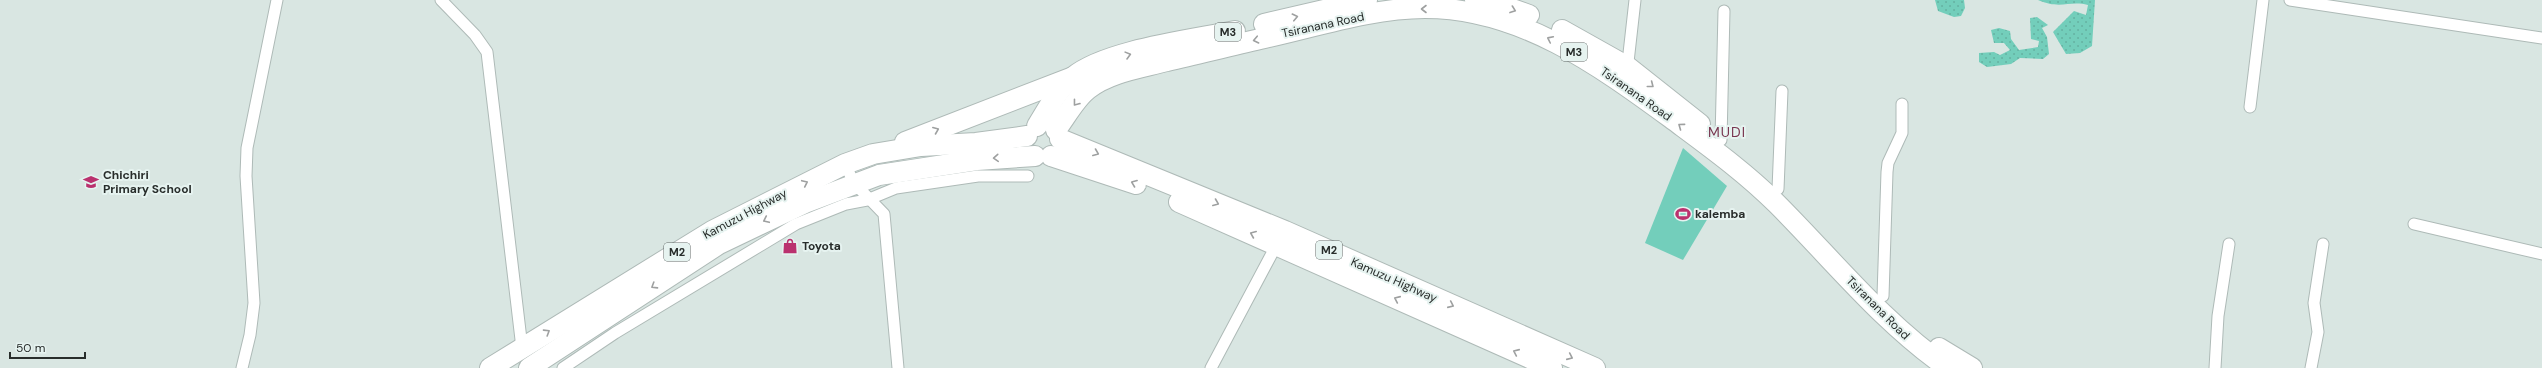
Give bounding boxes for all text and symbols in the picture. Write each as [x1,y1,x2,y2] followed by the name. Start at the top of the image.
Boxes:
[1421,5,1427,13] one-way arrow
[1509,5,1516,13] one-way arrow
[1280,8,1366,42] street label: Tsiranana Road
[1292,13,1299,21] one-way arrow
[1215,23,1241,41] road number: M3
[1252,35,1259,43] one-way arrow
[1546,36,1554,44] one-way arrow
[1561,43,1587,61] road number: M3
[1124,51,1131,59] one-way arrow
[1597,63,1675,125] street label: Tsiranana Road
[1646,80,1653,87] one-way arrow
[1073,99,1080,106] one-way arrow
[1708,123,1746,141] district label: MUDI
[1679,124,1686,131] one-way arrow
[932,126,939,134] one-way arrow
[1092,149,1099,157] one-way arrow
[993,154,999,163] one-way arrow
[103,167,192,197] place label: Chichiri Primary School
[82,173,100,191] school or university icon: Chichiri Primary School
[800,180,808,188] one-way arrow
[1130,180,1137,188] one-way arrow
[700,185,790,243] street label: Kamuzu Highway
[1213,198,1220,206] one-way arrow
[1674,205,1692,223] sports icon: kalemba
[1695,206,1745,222] place label: kalemba
[763,216,770,224] one-way arrow
[1250,231,1258,239] one-way arrow
[781,237,799,255] shop icon: Toyota
[802,238,841,254] place label: Toyota
[1316,241,1342,259] road number: M2
[664,243,690,261] road number: M2
[1348,254,1440,306] street label: Kamuzu Highway
[1843,273,1913,343] street label: Tsiranana Road
[651,281,658,288] one-way arrow
[1394,296,1402,304] one-way arrow
[1448,300,1455,308] one-way arrow
[543,330,550,337] one-way arrow
[10,334,85,360] scale bar
[16,340,45,356] text: 50 m
[1513,349,1520,357] one-way arrow
[1566,352,1573,360] one-way arrow

